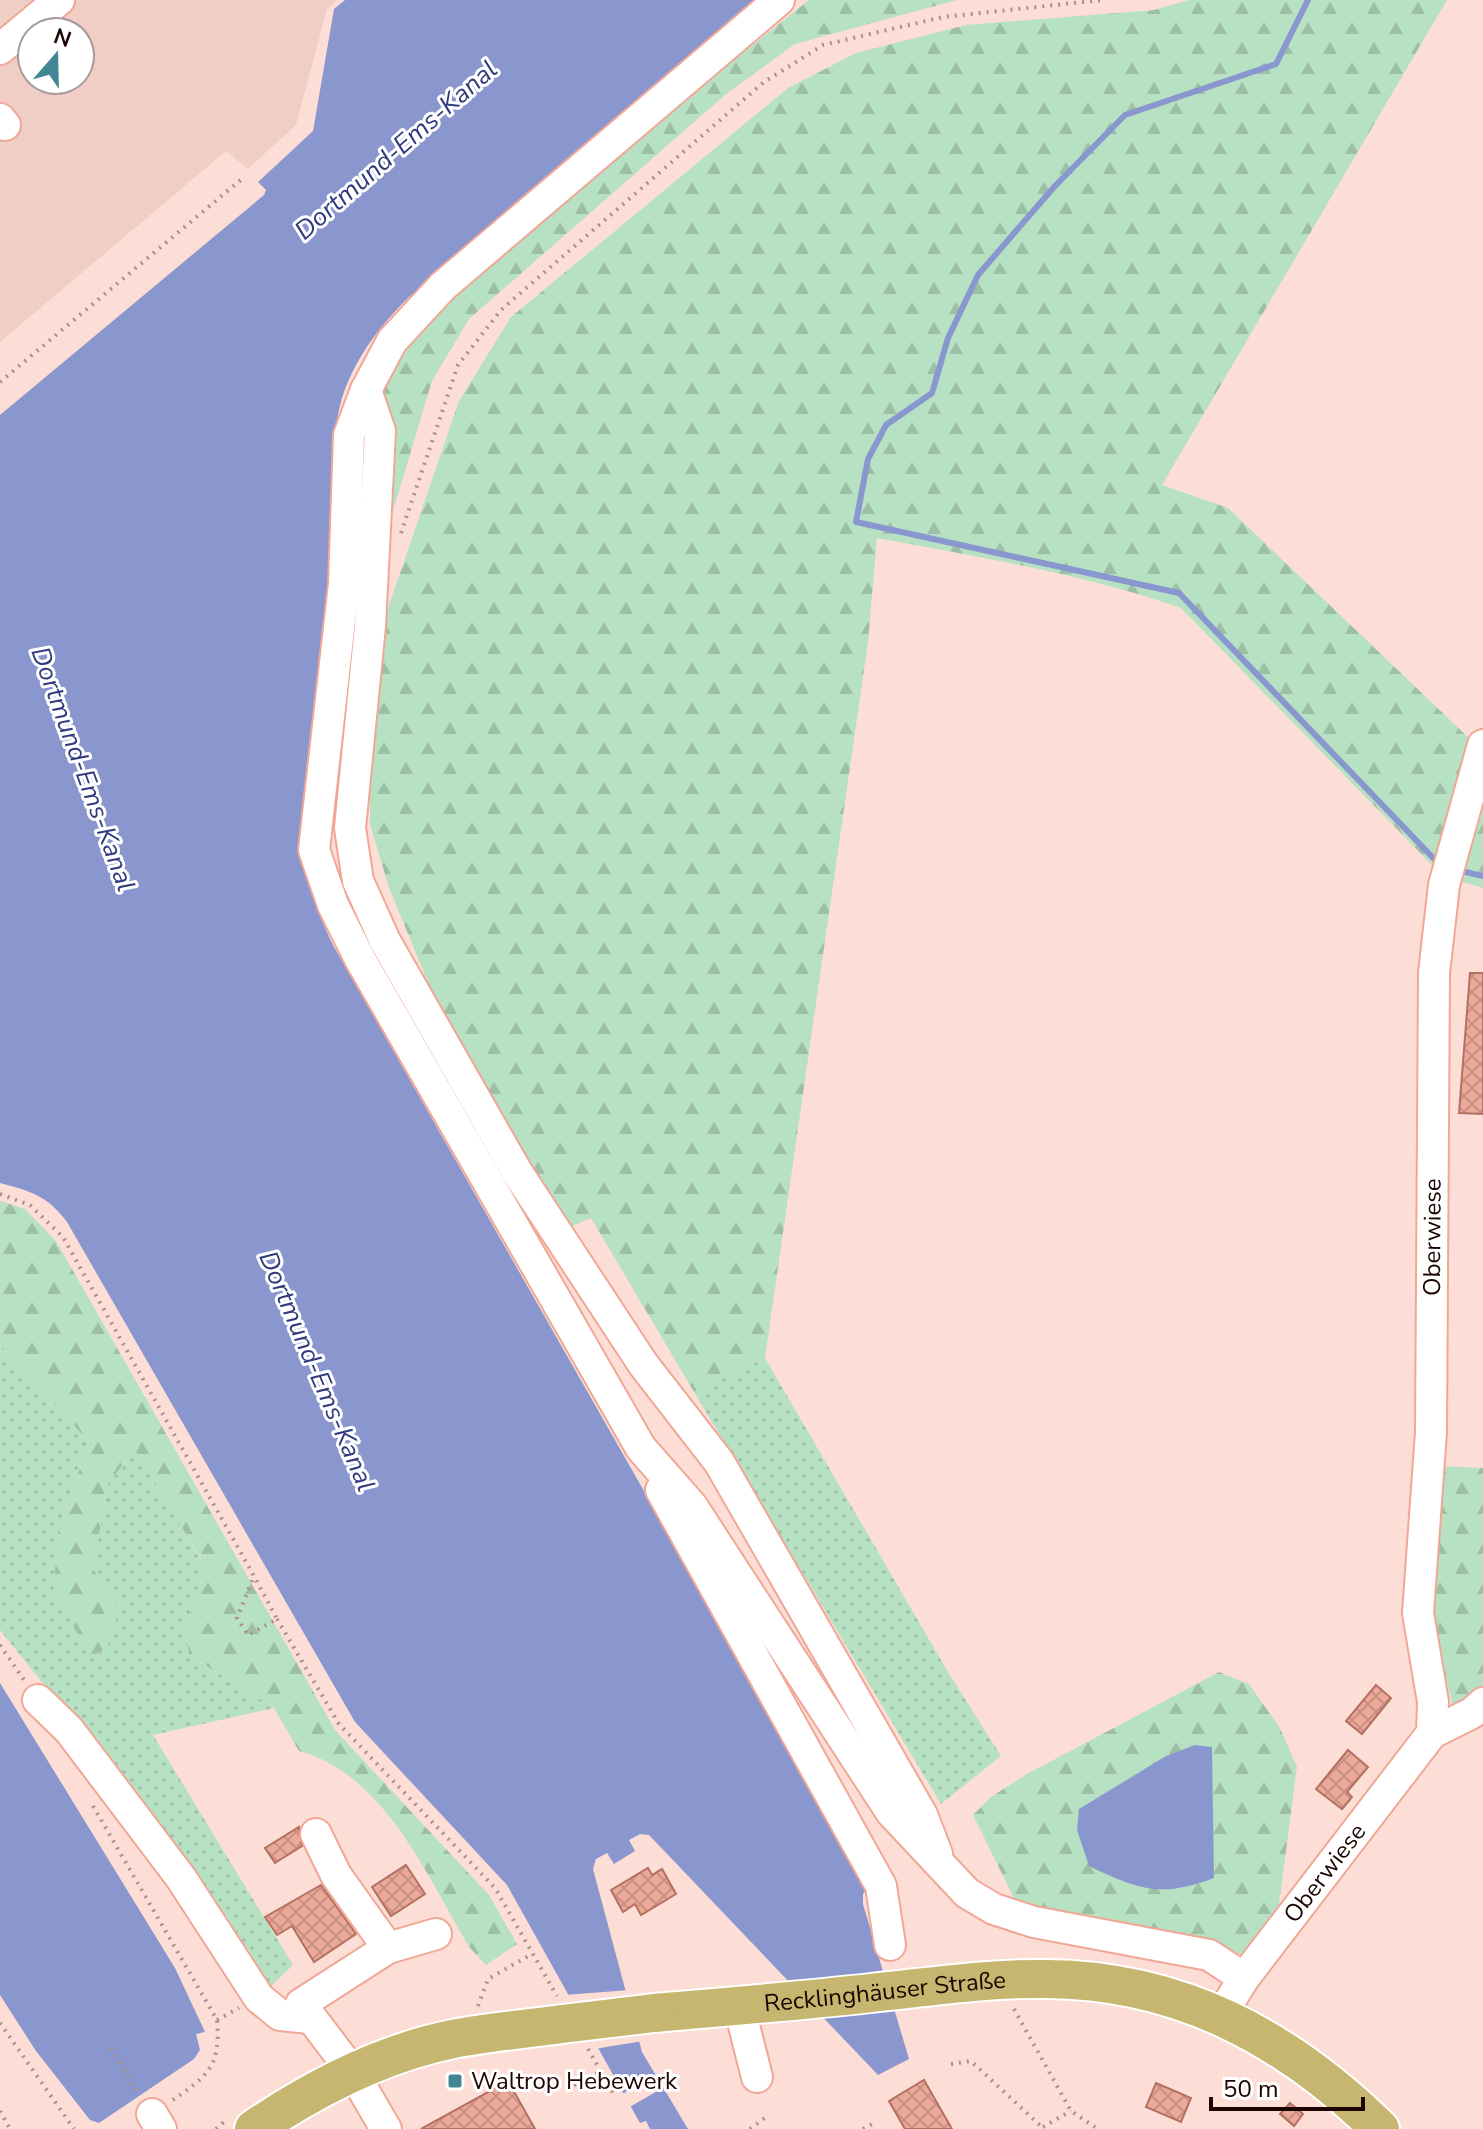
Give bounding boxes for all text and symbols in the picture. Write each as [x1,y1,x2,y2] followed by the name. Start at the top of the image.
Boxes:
[16,16,96,96] north arrow
[50,21,75,55] text: N
[287,52,505,248] water label: Dortmund-Ems-Kanal
[22,642,144,896] water label: Dortmund-Ems-Kanal
[1416,1178,1449,1296] street label: Oberwiese
[251,1245,383,1497] water label: Dortmund-Ems-Kanal
[1276,1817,1373,1929] street label: Oberwiese
[763,1964,1007,2020] street label: Recklinghäuser Straße
[1211,2061,1363,2111] scale bar
[471,2065,678,2097] place label: Waltrop Hebewerk
[446,2072,464,2090] marker: Waltrop Hebewerk
[1223,2073,1279,2105] text: 50 m

